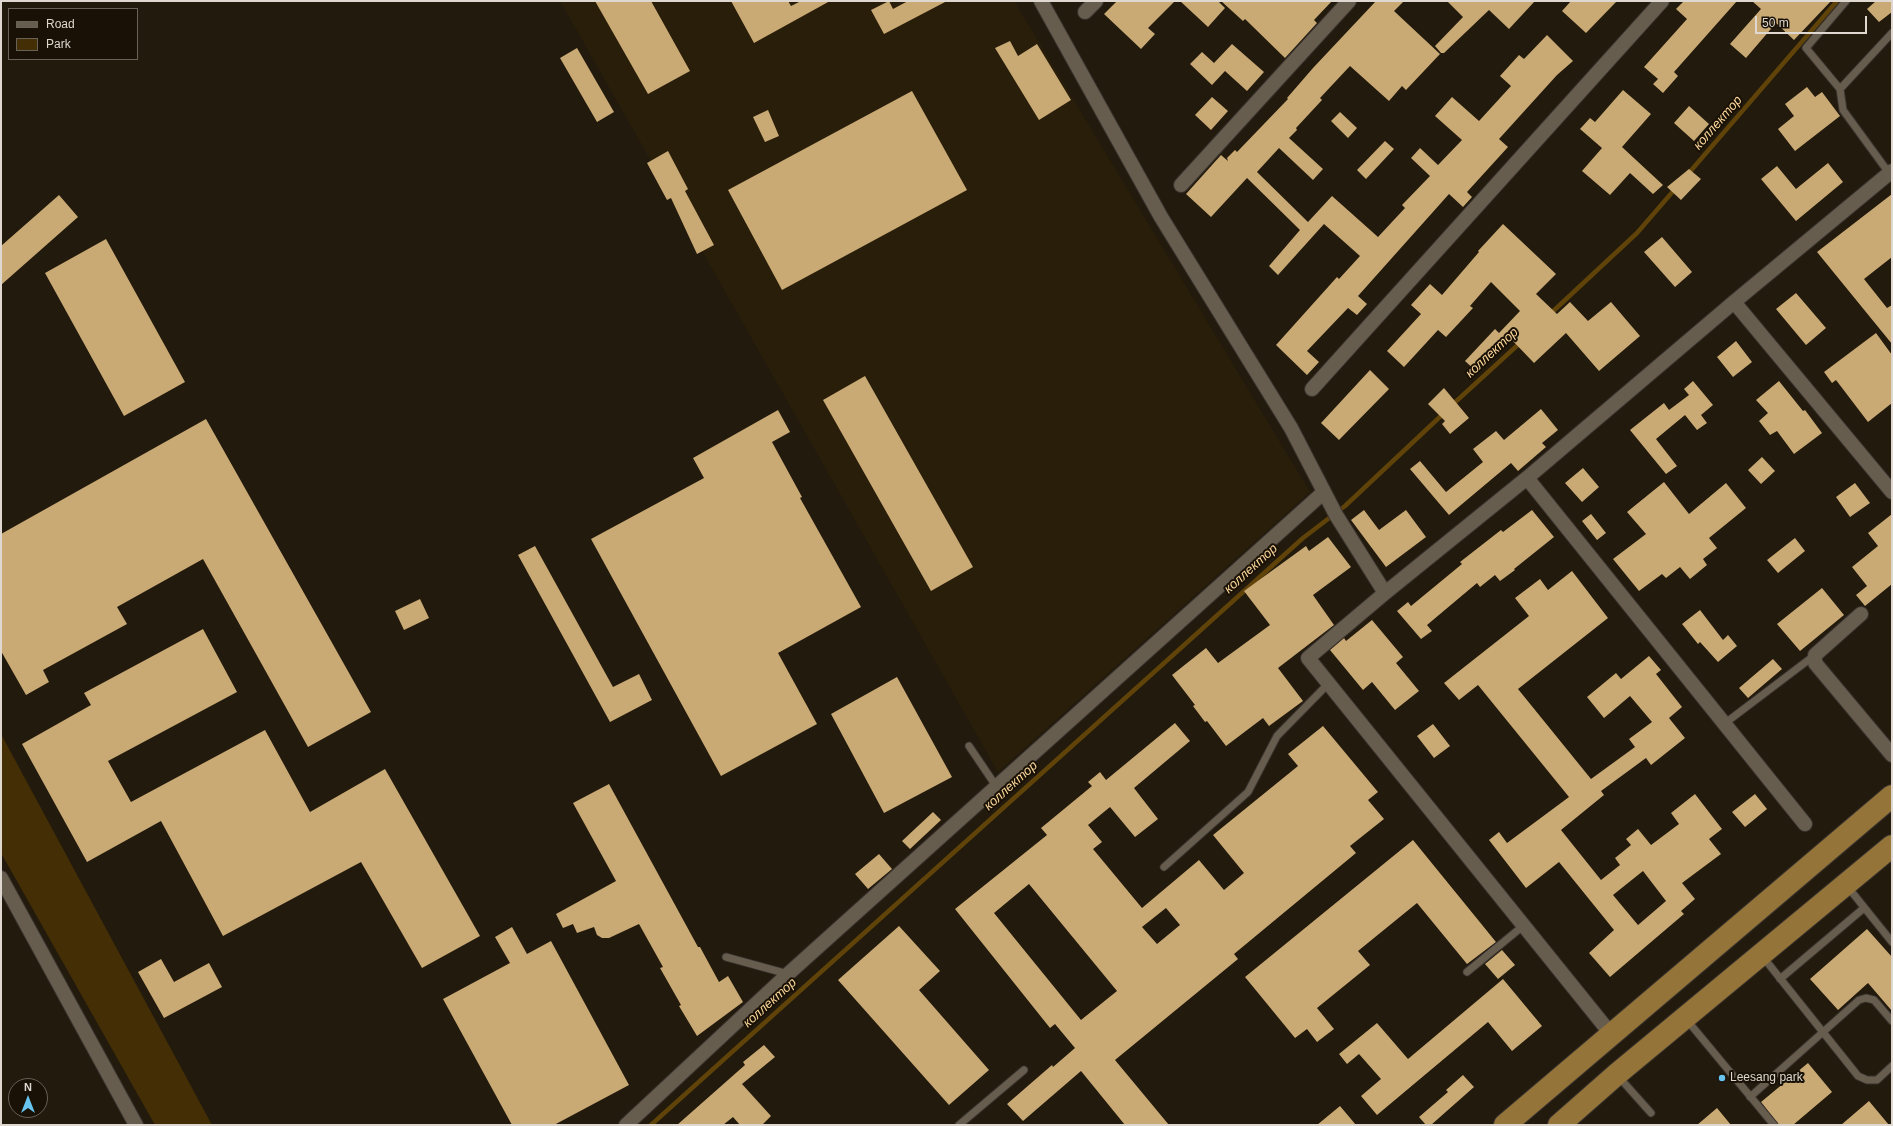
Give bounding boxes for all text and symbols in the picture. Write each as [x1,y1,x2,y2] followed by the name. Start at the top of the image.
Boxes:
[8,8,138,60] legend
[1757,8,1869,34] scale bar
[1762,16,1789,30] text: 50 m
[46,17,75,31] text: Road
[46,37,71,51] text: Park
[1690,93,1746,153] water label: коллектор
[1462,325,1522,381] water label: коллектор
[1221,541,1281,597] water label: коллектор
[981,758,1041,814] water label: коллектор
[740,975,800,1031] water label: коллектор
[1730,1071,1803,1085] place label: Leesang park
[1717,1073,1727,1083] marker: Leesang park
[8,1078,48,1118] north arrow
[24,1081,32,1093] text: N

